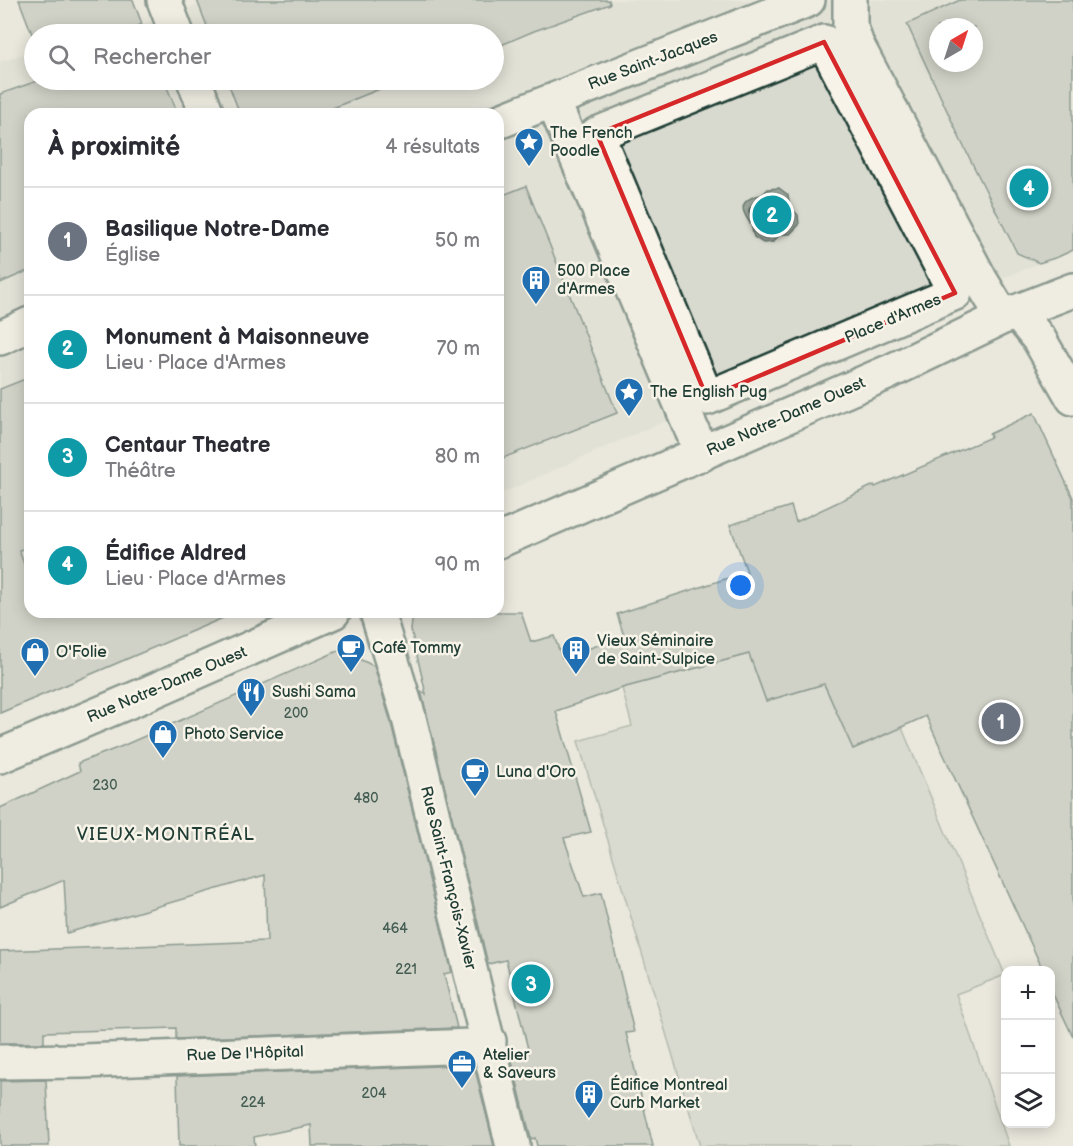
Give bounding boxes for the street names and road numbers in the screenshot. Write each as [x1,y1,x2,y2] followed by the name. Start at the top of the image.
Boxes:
[585,27,721,94] street label: Rue Saint-Jacques
[842,290,944,348] street label: Place d'Armes
[704,373,868,461] street label: Rue Notre-Dame Ouest
[84,643,250,727] street label: Rue Notre-Dame Ouest
[416,784,480,972] street label: Rue Saint-François-Xavier
[186,1042,304,1066] street label: Rue De l'Hôpital

